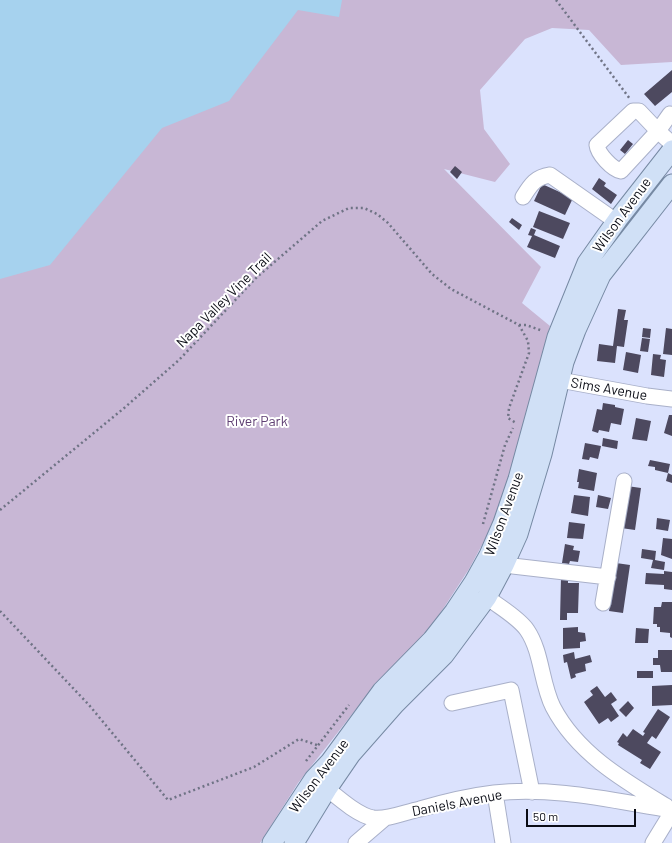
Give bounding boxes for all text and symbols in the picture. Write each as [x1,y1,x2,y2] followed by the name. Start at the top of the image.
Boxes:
[589,174,655,256] street label: Wilson Avenue
[173,249,275,351] street label: Napa Valley Vine Trail
[569,374,649,404] street label: Sims Avenue
[226,413,288,429] park label: River Park
[481,470,527,558] street label: Wilson Avenue
[286,736,352,816] street label: Wilson Avenue
[410,786,504,820] street label: Daniels Avenue
[528,801,638,827] scale bar
[533,809,558,823] text: 50 m

